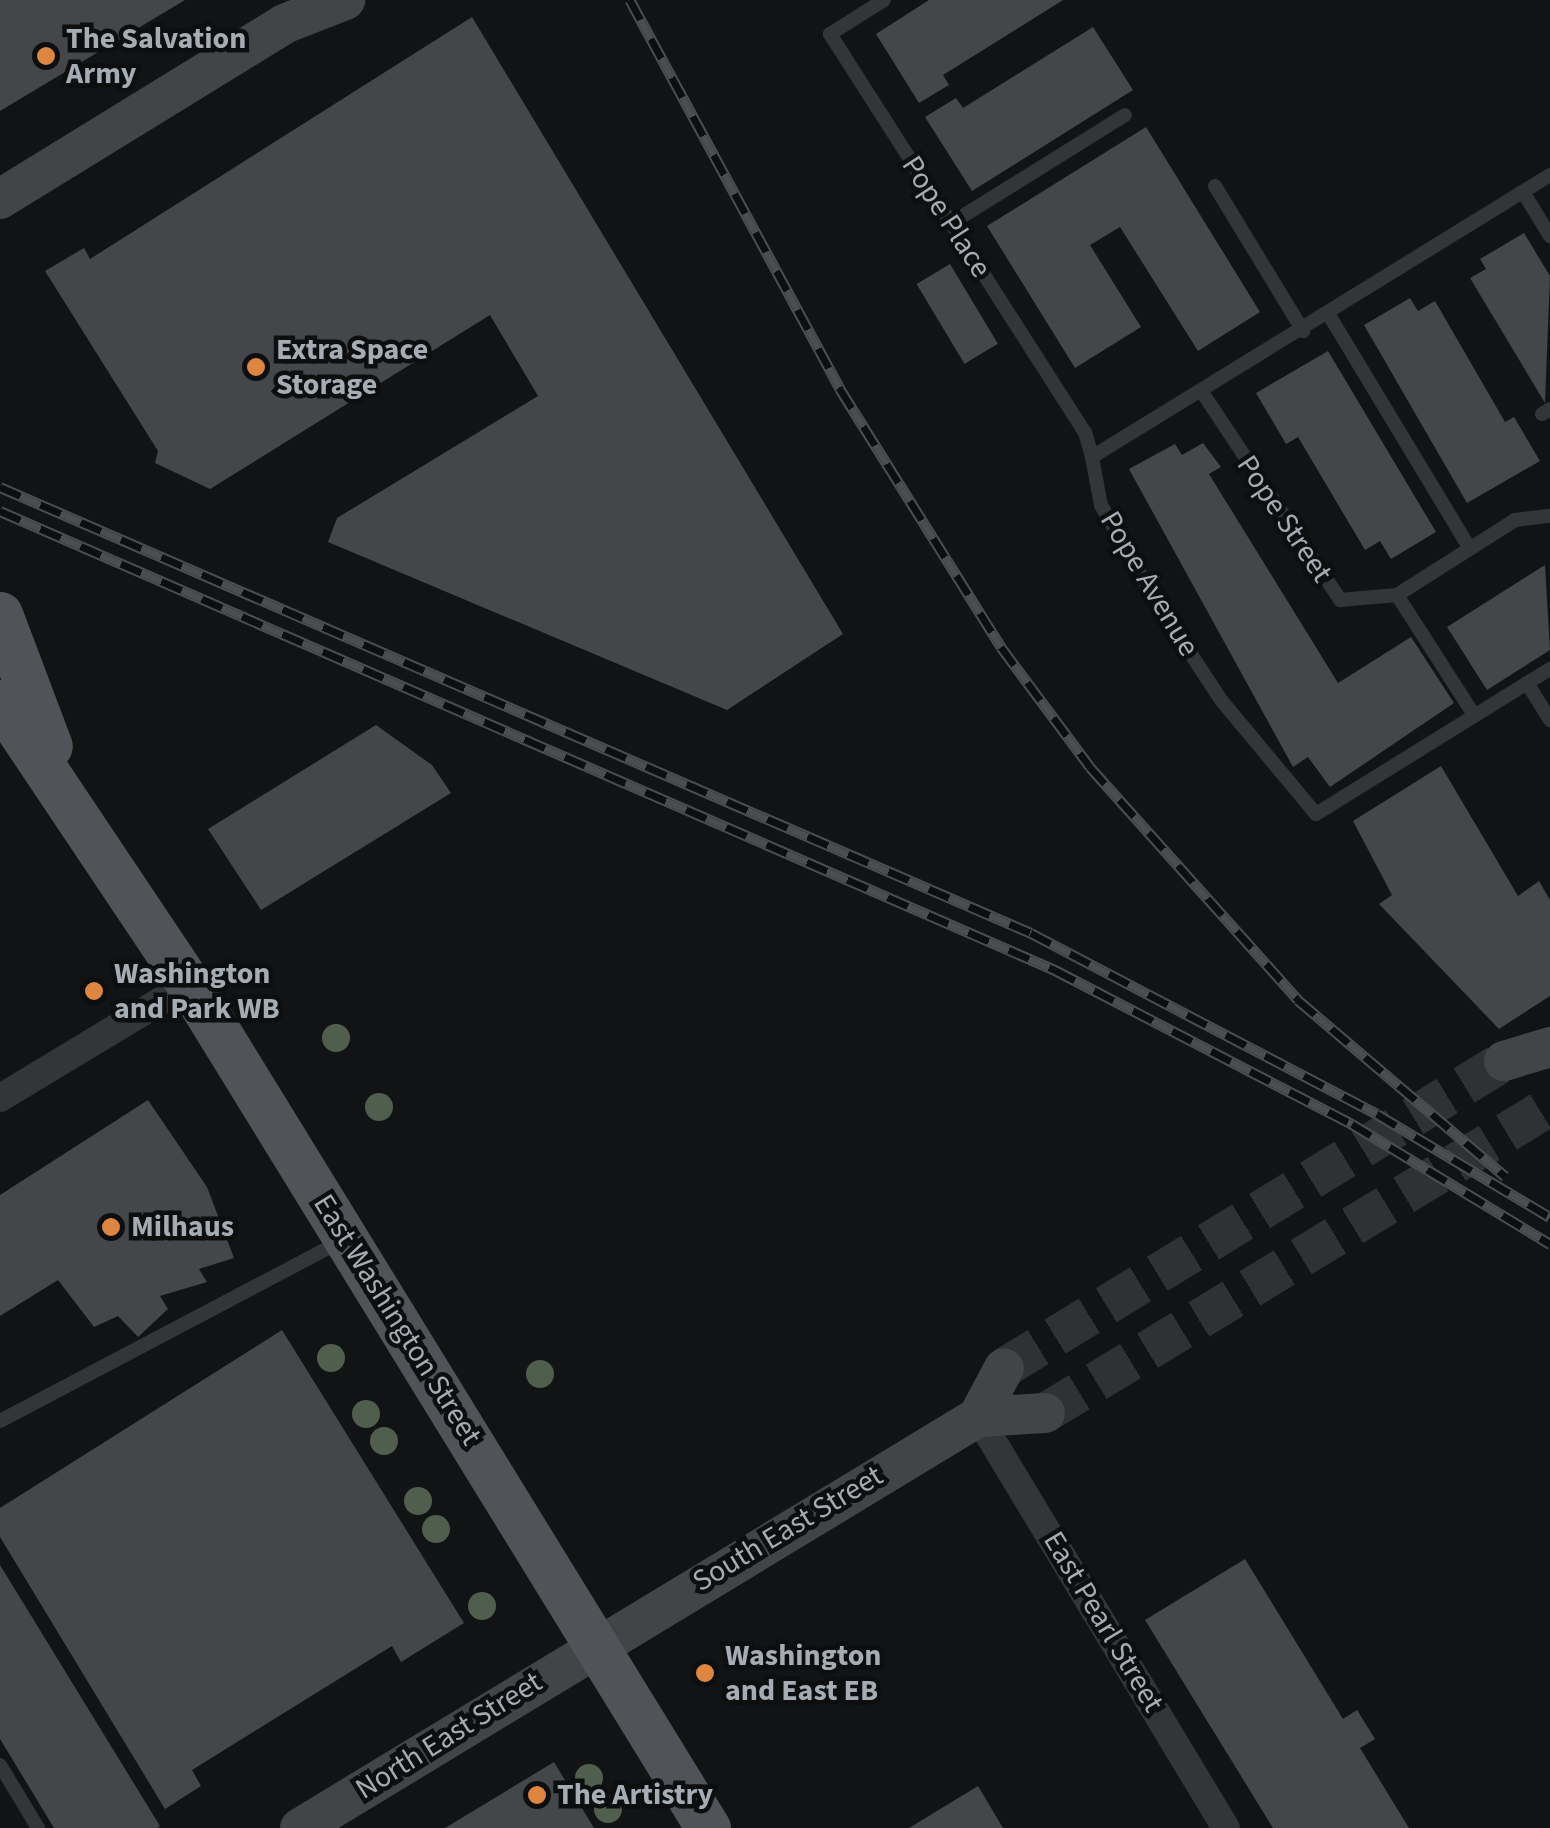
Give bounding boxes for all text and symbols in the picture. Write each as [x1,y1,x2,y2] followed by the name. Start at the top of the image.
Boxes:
[66,21,246,92] place label: The Salvation Army
[35,45,57,67] marker: The Salvation Army
[893,149,999,285] street label: Pope Place
[276,332,428,402] place label: Extra Space Storage
[245,356,267,378] marker: Extra Space Storage
[1228,449,1340,589] street label: Pope Street
[1092,505,1206,663] street label: Pope Avenue
[114,956,280,1026] place label: Washington and Park WB
[83,980,105,1002] marker: Washington and Park WB
[305,1188,489,1452] street label: East Washington Street
[131,1209,234,1245] place label: Milhaus
[100,1216,122,1238] marker: Milhaus
[686,1458,890,1600] street label: South East Street
[1035,1525,1171,1719] street label: East Pearl Street
[725,1638,881,1708] place label: Washington and East EB
[694,1662,716,1684] marker: Washington and East EB
[349,1664,549,1808] street label: North East Street
[557,1777,713,1813] place label: The Artistry
[526,1784,548,1806] marker: The Artistry

